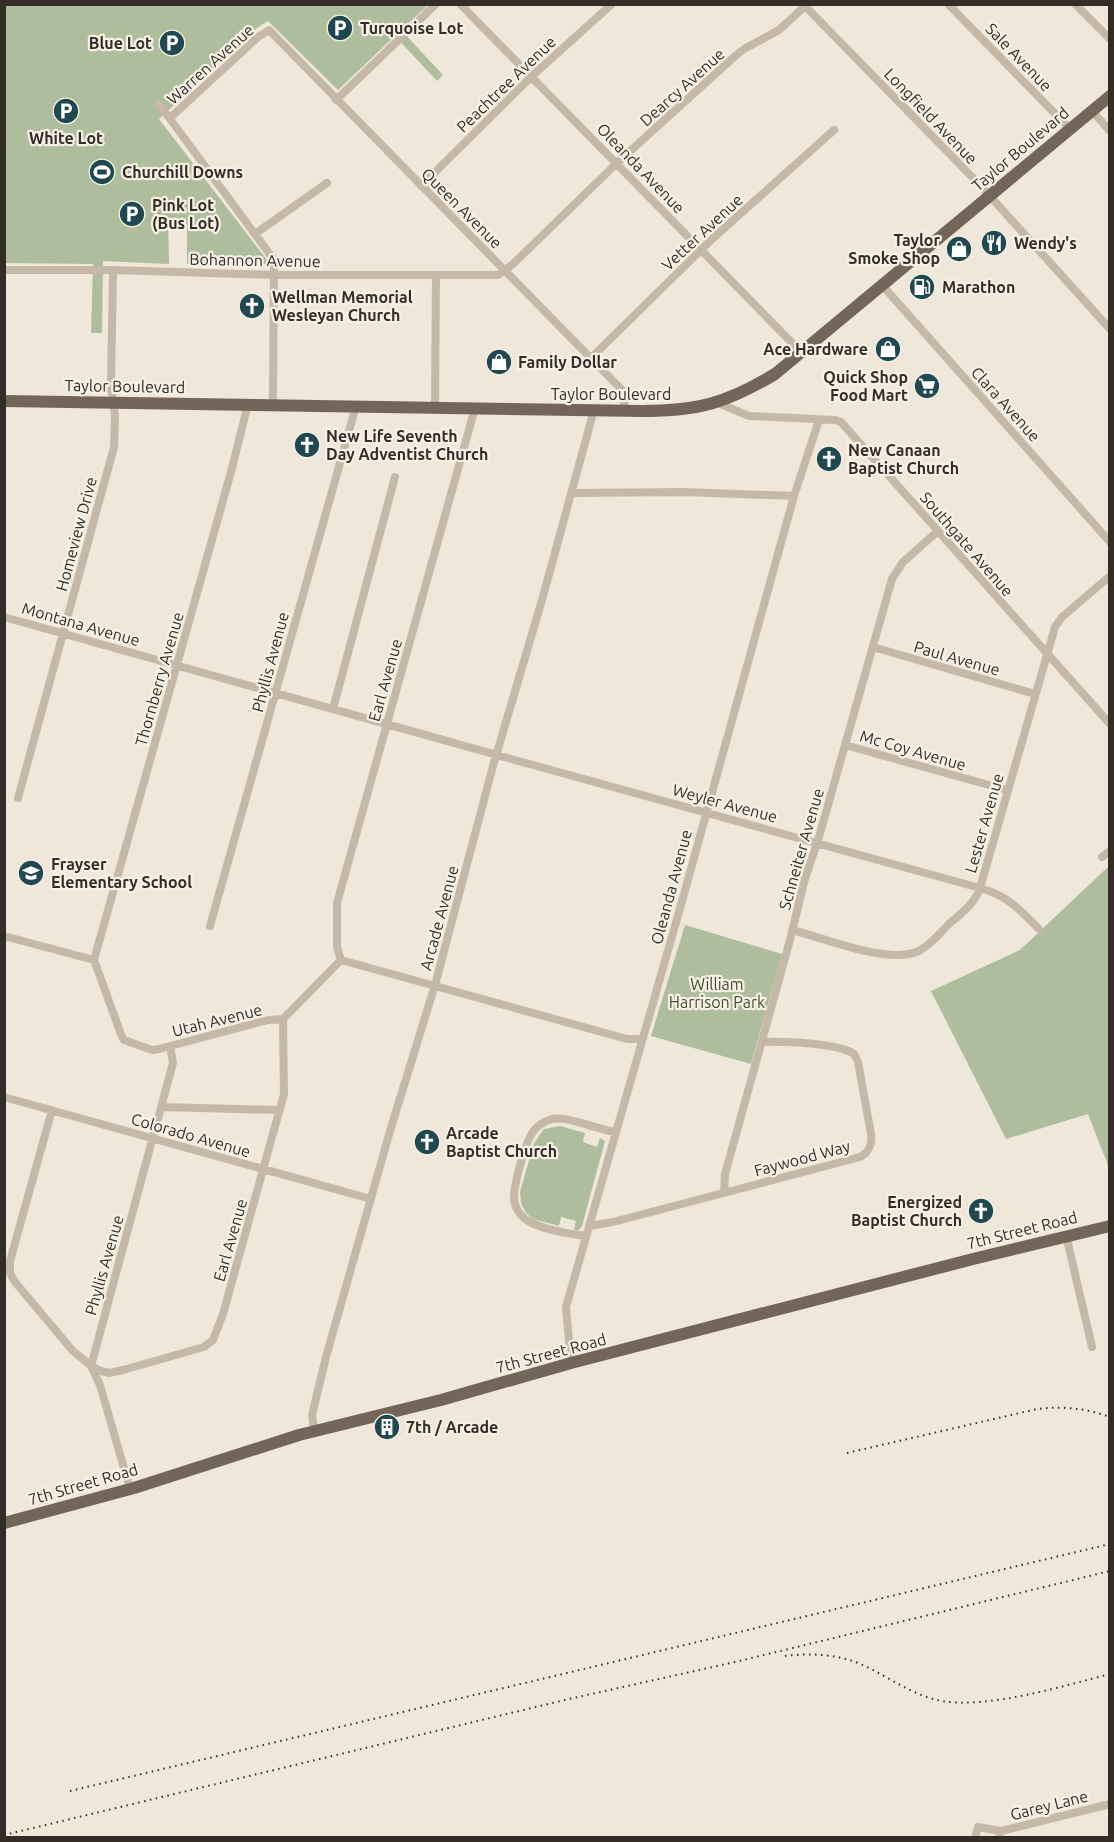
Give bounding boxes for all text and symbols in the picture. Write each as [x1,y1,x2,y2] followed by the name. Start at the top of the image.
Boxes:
[325,13,355,43] parking icon: Turquoise Lot
[360,19,463,37] place label: Turquoise Lot
[982,19,1056,95] street label: Sale Avenue
[163,20,257,108] street label: Warren Avenue
[157,28,187,58] parking icon: Blue Lot
[453,32,559,136] street label: Peachtree Avenue
[89,34,152,52] place label: Blue Lot
[636,44,728,130] street label: Dearcy Avenue
[881,65,981,167] street label: Longfield Avenue
[51,96,81,126] parking icon: White Lot
[968,103,1072,195] street label: Taylor Boulevard
[594,119,688,217] street label: Oleanda Avenue
[29,129,103,147] place label: White Lot
[87,157,117,187] sports icon: Churchill Downs
[122,163,243,181] place label: Churchill Downs
[418,164,506,252] street label: Queen Avenue
[658,190,746,274] street label: Vetter Avenue
[152,196,220,233] place label: Pink Lot (Bus Lot)
[117,199,147,229] parking icon: Pink Lot (Bus Lot)
[979,228,1009,258] restaurant icon: Wendy's
[848,231,940,267] place label: Taylor Smoke Shop
[944,234,974,264] shop icon: Taylor Smoke Shop
[1014,234,1077,252] place label: Wendy's
[189,250,321,270] street label: Bohannon Avenue
[907,272,937,302] fuel station icon: Marathon
[942,278,1015,296] place label: Marathon
[272,288,413,324] place label: Wellman Memorial Wesleyan Church
[237,291,267,321] church icon: Wellman Memorial Wesleyan Church
[873,334,903,364] shop icon: Ace Hardware
[763,340,868,358] place label: Ace Hardware
[484,347,514,377] shop icon: Family Dollar
[518,353,617,371] place label: Family Dollar
[968,363,1044,445] street label: Clara Avenue
[823,368,908,404] place label: Quick Shop Food Mart
[912,371,942,401] supermarket icon: Quick Shop Food Mart
[65,376,185,396] street label: Taylor Boulevard
[551,385,671,403] street label: Taylor Boulevard
[326,427,488,463] place label: New Life Seventh Day Adventist Church
[292,430,322,460] church icon: New Life Seventh Day Adventist Church
[848,441,959,477] place label: New Canaan Baptist Church
[814,444,844,474] church icon: New Canaan Baptist Church
[52,475,100,593] street label: Homeview Drive
[917,488,1017,600] street label: Southgate Avenue
[20,599,142,649] street label: Montana Avenue
[131,610,187,748] street label: Thornberry Avenue
[248,610,292,714] street label: Phyllis Avenue
[365,637,405,723] street label: Earl Avenue
[912,637,1002,679] street label: Paul Avenue
[858,726,968,774] street label: Mc Coy Avenue
[961,771,1007,875] street label: Lester Avenue
[671,780,779,826] street label: Weyler Avenue
[775,786,827,912] street label: Schneiter Avenue
[647,828,695,946] street label: Oleanda Avenue
[51,855,192,891] place label: Frayser Elementary School
[16,858,46,888] school or university icon: Frayser Elementary School
[416,864,462,972] street label: Arcade Avenue
[669,975,765,1011] park label: William Harrison Park
[170,1000,264,1040] street label: Utah Avenue
[129,1109,253,1161] street label: Colorado Avenue
[446,1124,557,1160] place label: Arcade Baptist Church
[412,1127,442,1157] church icon: Arcade Baptist Church
[752,1136,852,1179] street label: Faywood Way
[851,1193,962,1229] place label: Energized Baptist Church
[966,1196,996,1226] church icon: Energized Baptist Church
[210,1197,250,1283] street label: Earl Avenue
[965,1208,1079,1252] street label: 7th Street Road
[81,1213,127,1317] street label: Phyllis Avenue
[494,1330,608,1376] street label: 7th Street Road
[372,1412,402,1442] building icon: 7th / Arcade
[406,1418,498,1436] place label: 7th / Arcade
[26,1460,140,1508] street label: 7th Street Road
[1008,1787,1090,1823] street label: Garey Lane

